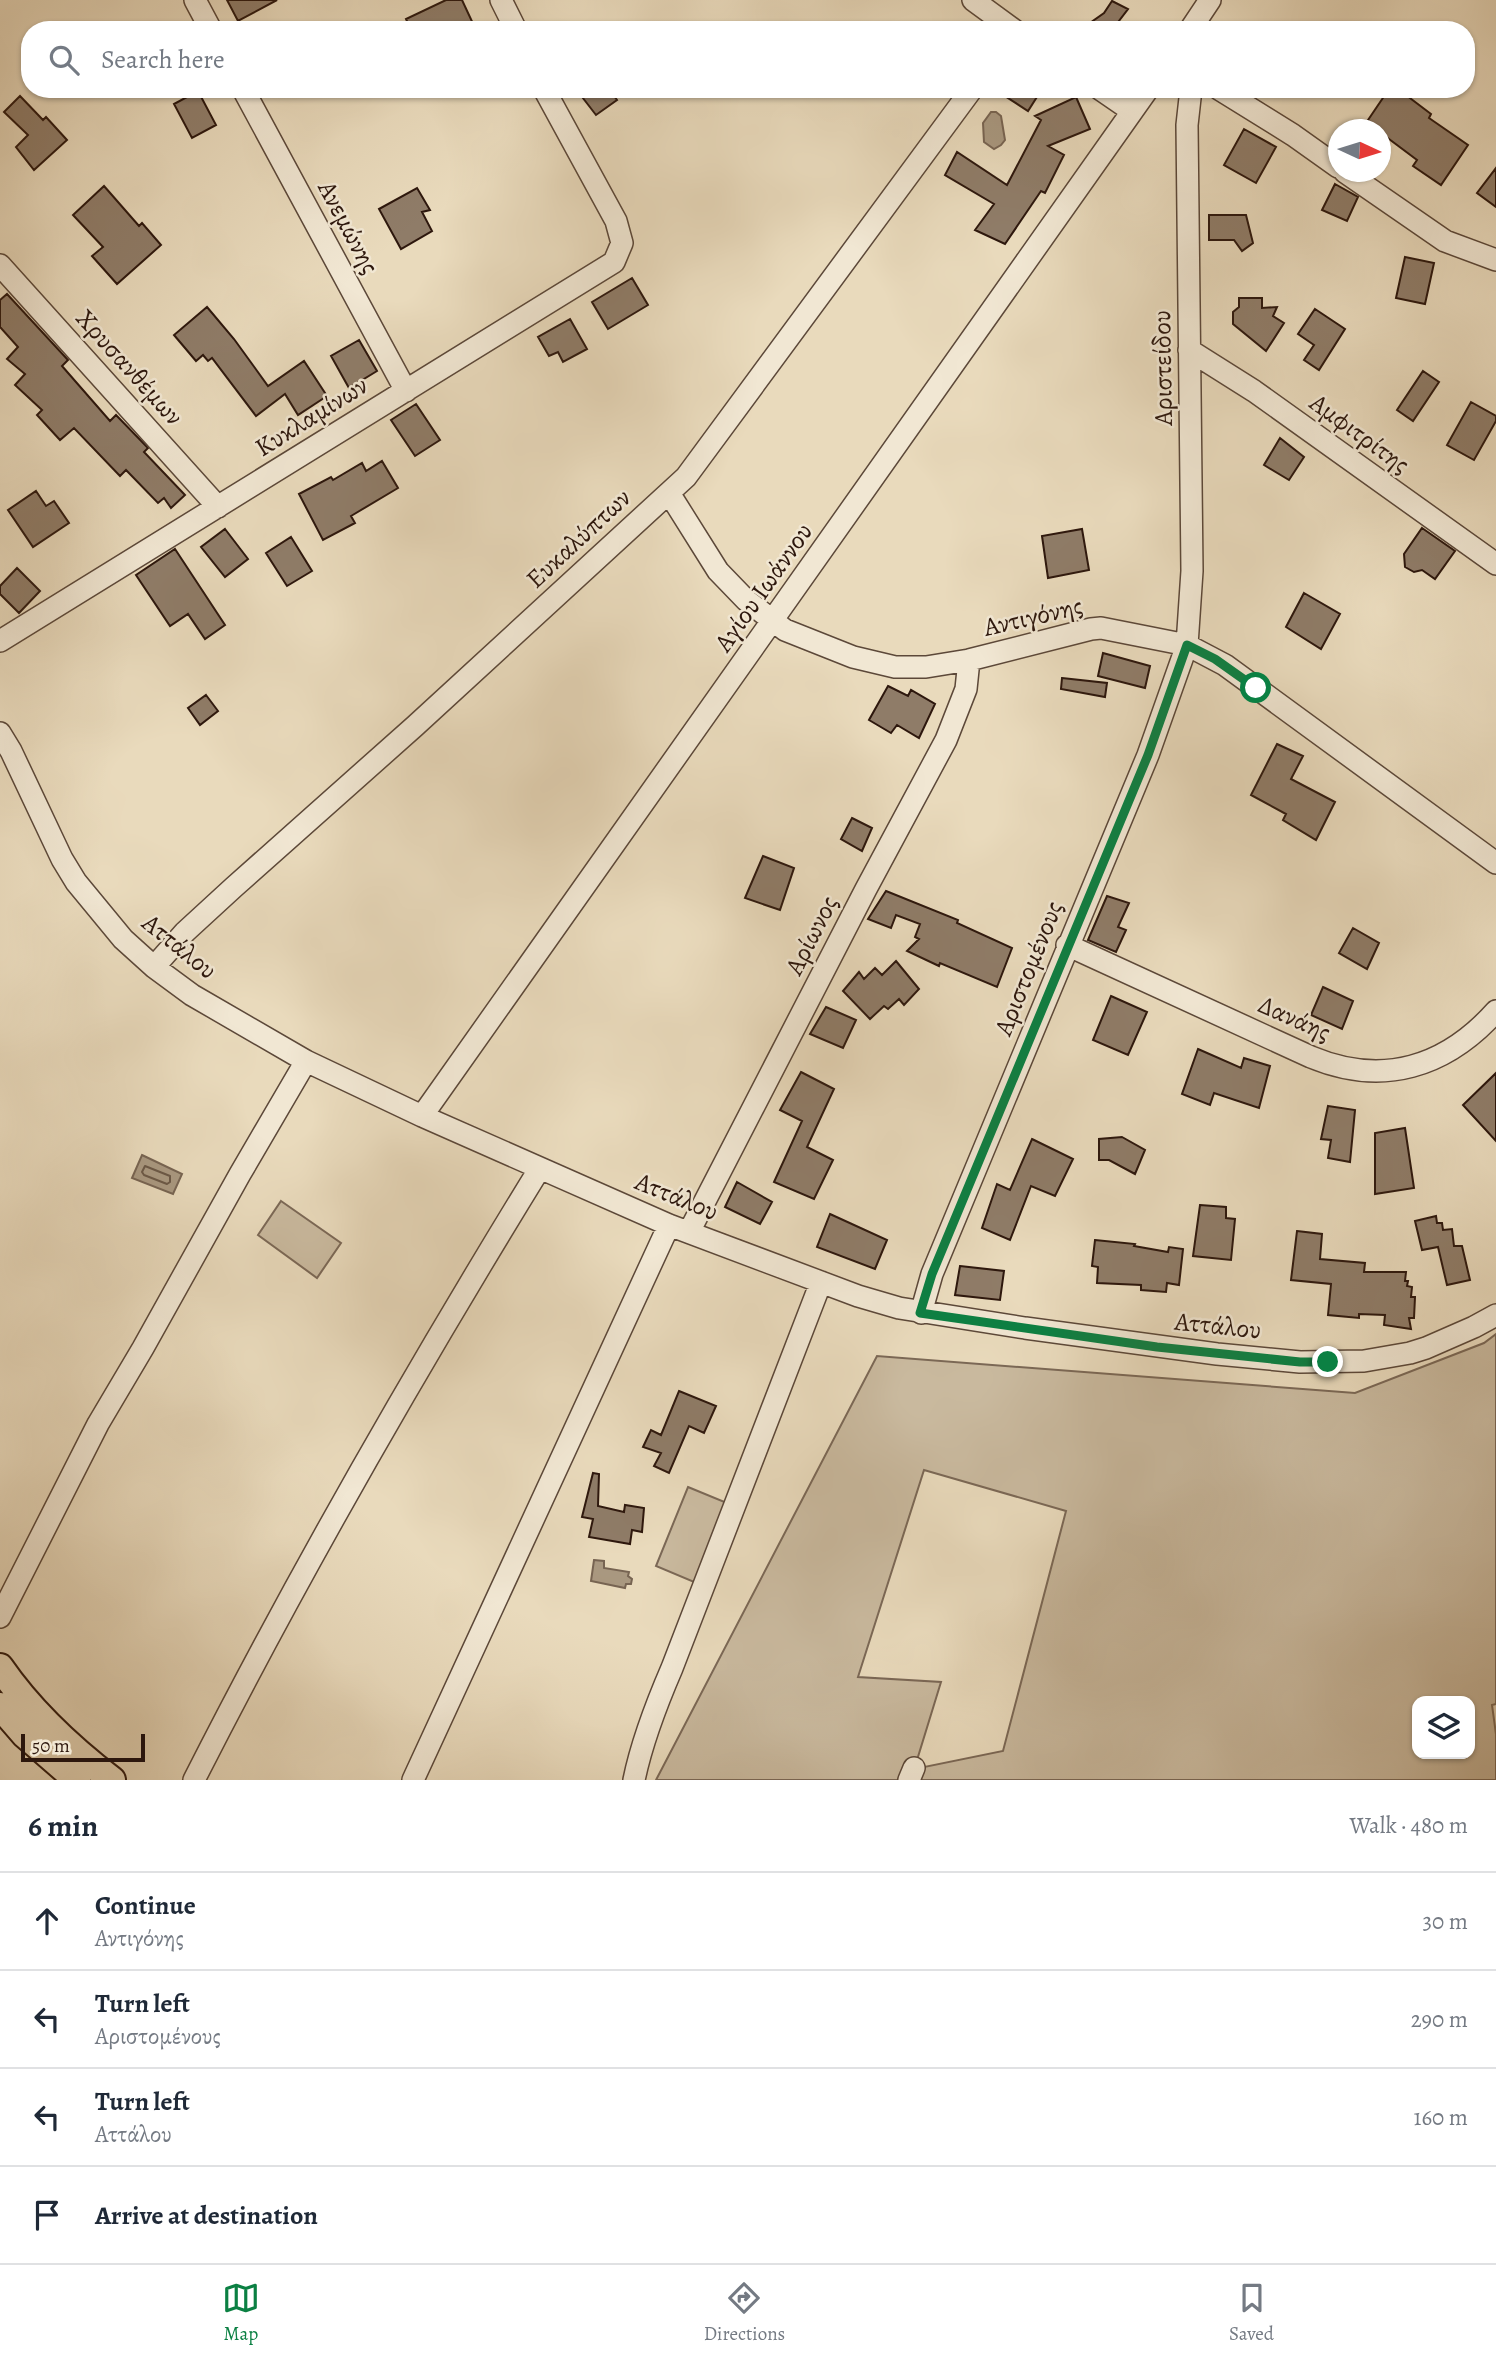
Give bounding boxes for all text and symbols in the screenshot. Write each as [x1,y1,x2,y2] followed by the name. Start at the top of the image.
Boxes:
[21,21,1475,98] search box
[45,41,83,79] icon: search
[101,42,225,77] text: Search here
[1328,119,1391,182] north arrow
[309,174,388,280] street label: Ανεμώνης
[68,302,191,433] street label: Χρυσανθέμων
[1144,310,1181,427] street label: Αριστείδου
[248,368,374,465] street label: Κυκλαμίνων
[1302,385,1417,482] street label: Αμφιτρίτης
[518,481,638,596] street label: Ευκαλύπτων
[705,516,821,660] street label: Αγίου Ιωάννου
[979,588,1086,645] street label: Αντιγόνης
[1240,672,1271,703] route start
[776,889,846,982] street label: Αρίωνος
[985,896,1071,1042] street label: Αριστομένους
[134,905,224,987] street label: Αττάλου
[1253,987,1336,1050] street label: Δανάης
[629,1164,724,1229] street label: Αττάλου
[1172,1303,1263,1347] street label: Αττάλου
[1312,1346,1343,1377] route end
[1412,1696,1475,1759] map controls
[1412,1696,1475,1759] button: layers
[21,1731,145,1763] scale bar
[32,1733,70,1759] text: 50 m
[28,1806,98,1846] text: 6 min
[1349,1810,1468,1841] text: Walk · 480 m
[95,1888,196,1923] text: Continue
[28,1902,66,1940] icon: ahead
[1422,1906,1468,1937] text: 30 m
[95,1923,184,1954] text: Αντιγόνης
[95,1986,190,2021] text: Turn left
[28,2000,66,2038] icon: left
[1411,2004,1468,2035] text: 290 m
[95,2021,221,2052] text: Αριστομένους
[95,2084,190,2119] text: Turn left
[28,2098,66,2136] icon: left
[1414,2102,1468,2133] text: 160 m
[95,2119,172,2150] text: Αττάλου
[28,2196,66,2234] icon: arrive
[95,2198,318,2233] text: Arrive at destination
[222,2279,260,2347] tab: Map
[704,2279,785,2347] tab: Directions
[1229,2279,1274,2347] tab: Saved

